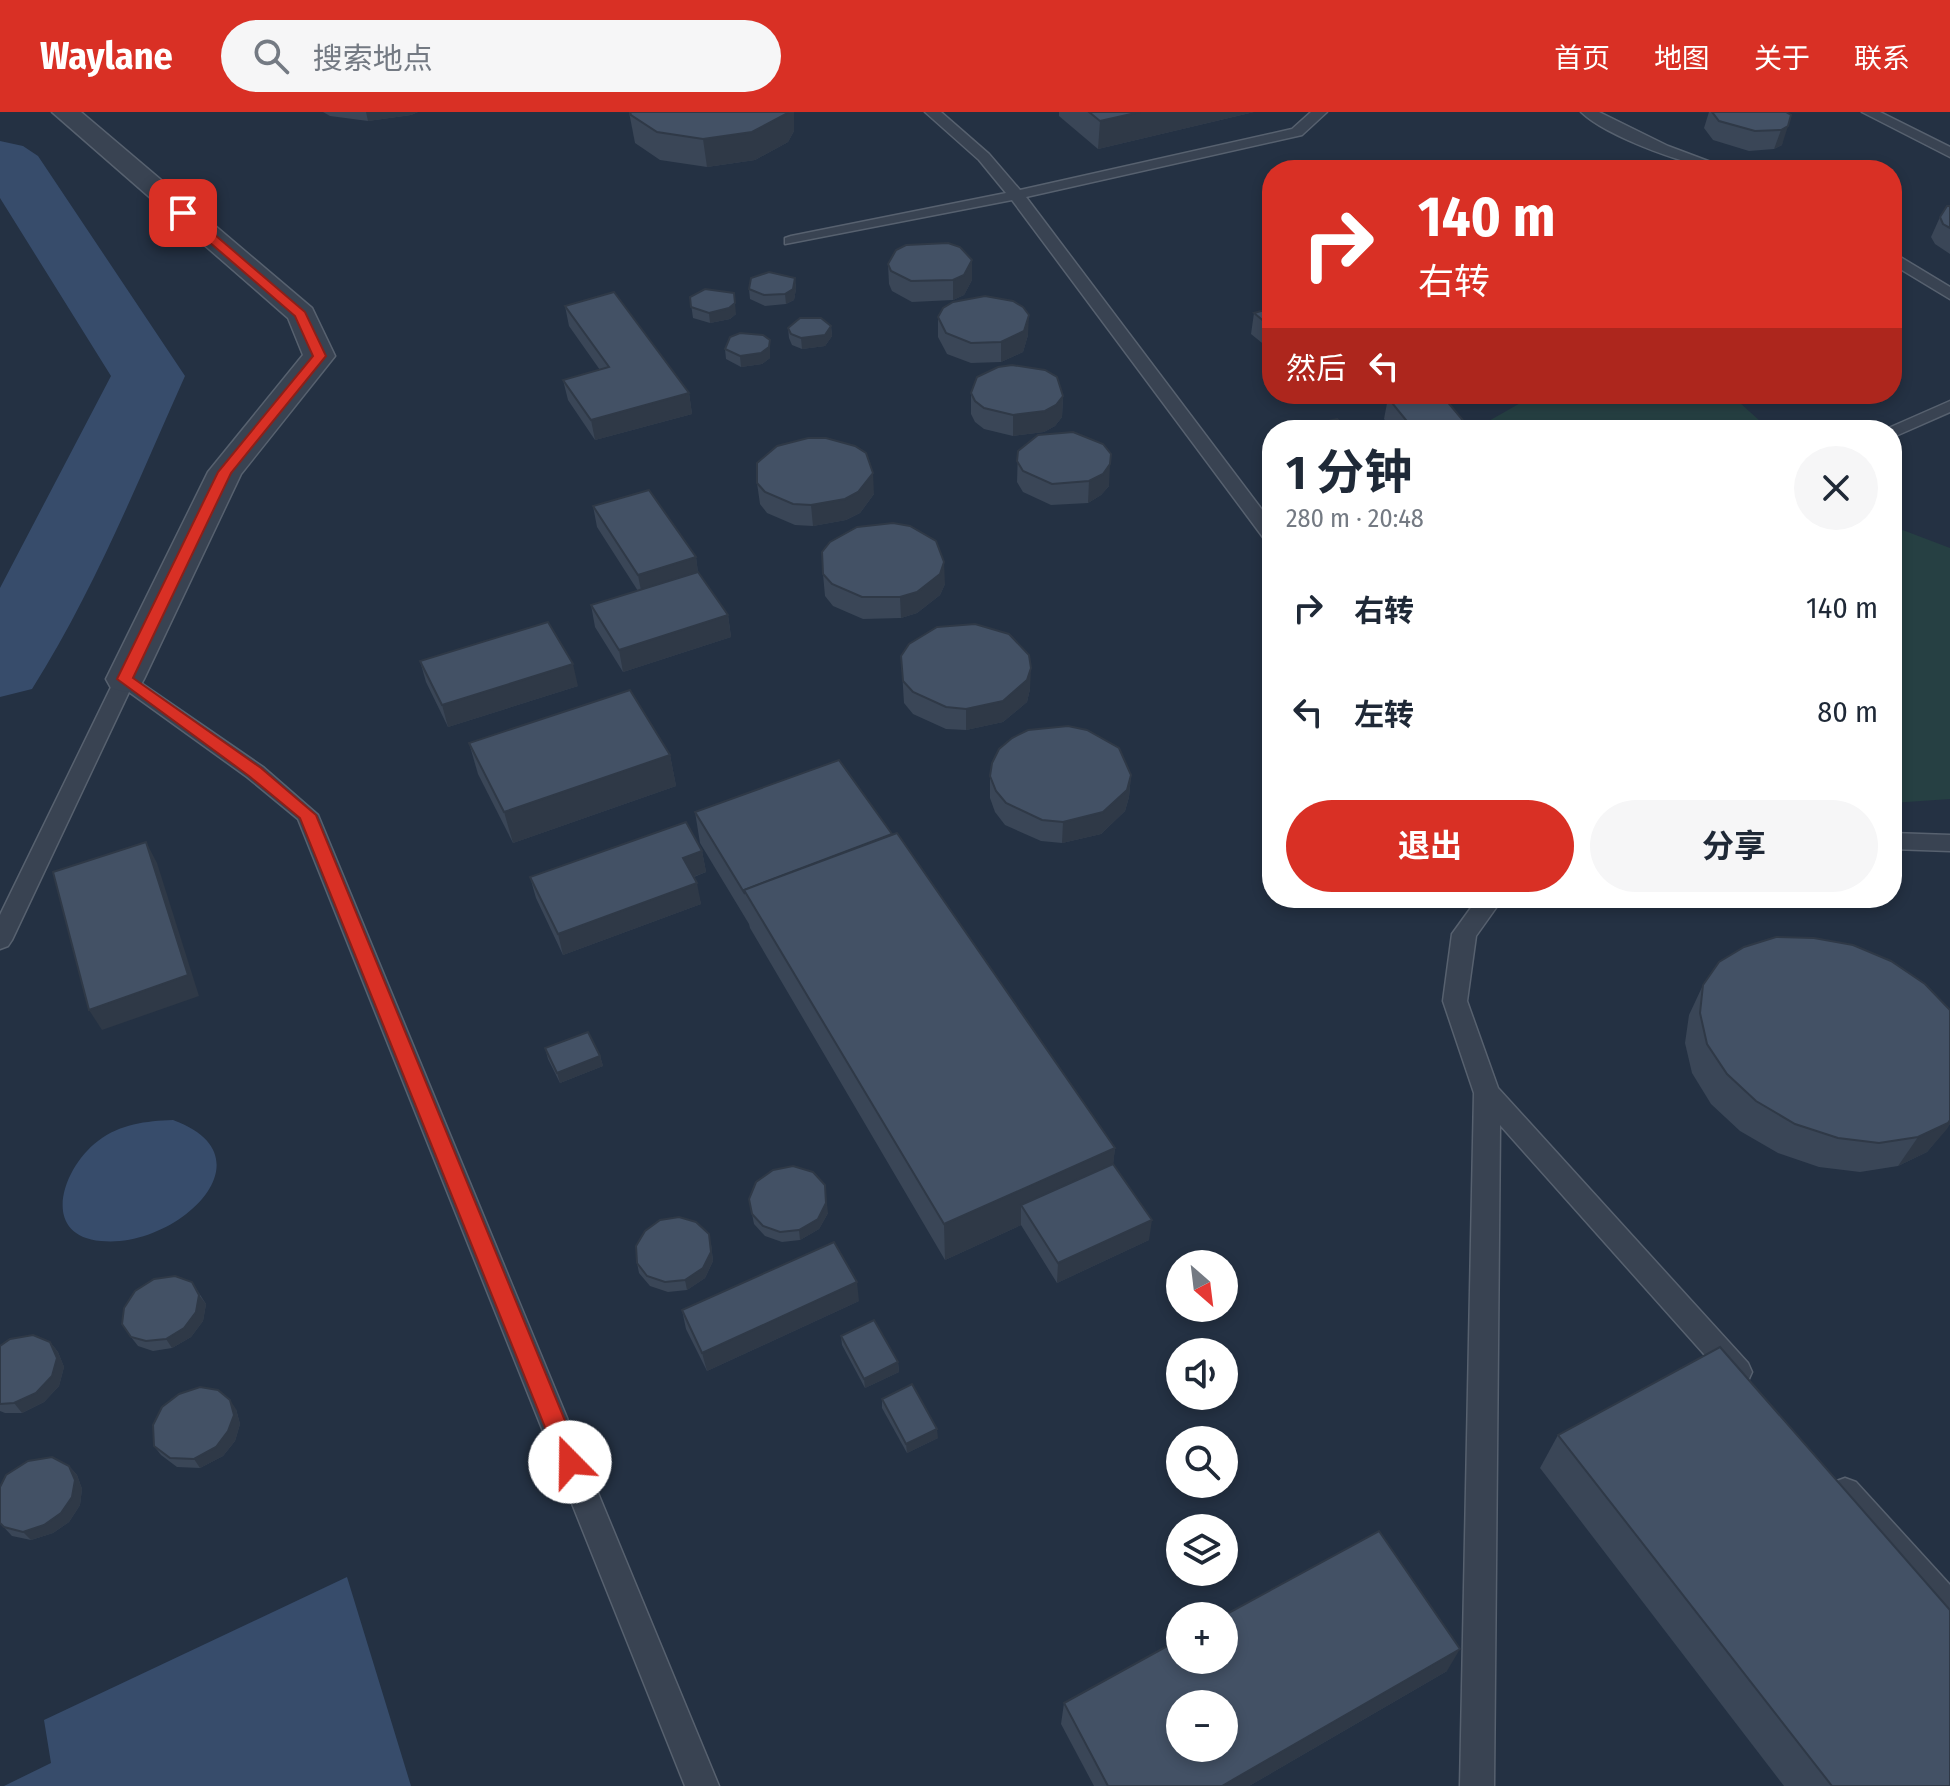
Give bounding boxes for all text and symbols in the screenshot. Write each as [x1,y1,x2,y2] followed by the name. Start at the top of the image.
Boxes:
[221,20,781,92] search box
[40,33,173,79] text: Waylane
[249,34,293,78] icon: search
[313,41,433,77] text: 搜索地点
[1554,42,1610,75] text: 首页
[1654,42,1710,75] text: 地图
[1754,42,1810,75] text: 关于
[1854,42,1910,75] text: 联系
[149,179,217,247] pin
[1418,184,1555,251] text: 140 m
[161,191,205,235] icon: arrive
[1286,192,1390,296] icon: right
[1418,260,1490,304] text: 右转
[1362,344,1406,388] icon: left
[1286,351,1346,387] text: 然后
[1286,444,1412,502] text: 1 分钟
[1794,446,1878,530] button: close
[1286,503,1424,534] text: 280 m · 20:48
[1286,586,1330,630] icon: right
[1806,590,1878,626] text: 140 m
[1354,593,1414,629] text: 右转
[1286,690,1330,734] icon: left
[1817,694,1878,730] text: 80 m
[1354,697,1414,733] text: 左转
[1286,800,1574,892] button: 退出
[1590,800,1878,892] button: 分享
[1166,1250,1238,1322] north arrow
[1166,1250,1238,1762] map controls
[1166,1338,1238,1410] button: sound
[528,1420,612,1504] position arrow
[1166,1426,1238,1498] button: search
[1166,1514,1238,1586] button: layers
[1166,1602,1238,1674] button: +
[1166,1690,1238,1762] button: −

